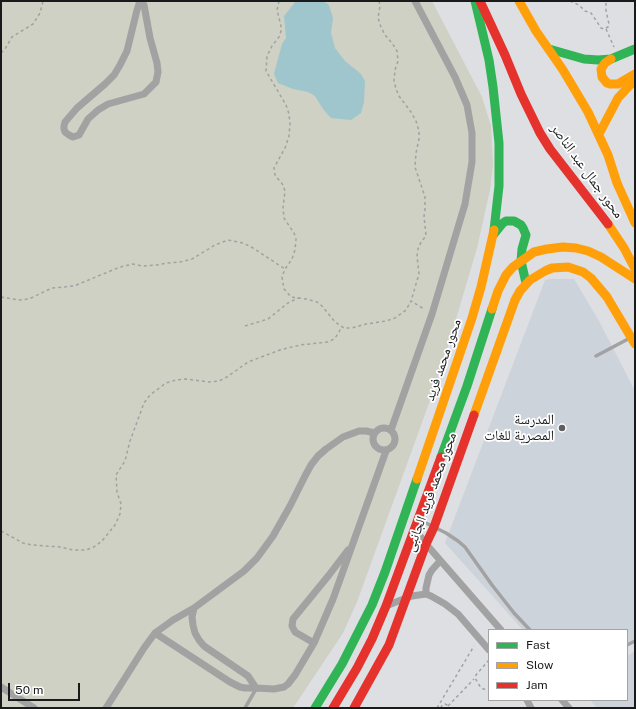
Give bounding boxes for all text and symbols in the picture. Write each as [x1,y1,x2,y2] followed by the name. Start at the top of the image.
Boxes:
[547,120,627,222] street label: محور جمال عبد الناصر
[421,317,465,403] street label: محور محمد فريد
[484,412,554,444] place label: المدرسة المصرية للغات
[557,423,567,433] marker: المدرسة المصرية للغات
[402,430,460,554] street label: محور محمد فريد الجانبى
[488,629,628,701] legend
[526,638,550,652] text: Fast
[526,658,553,672] text: Slow
[10,675,82,701] scale bar
[526,678,548,692] text: Jam
[15,683,43,697] text: 50 m

